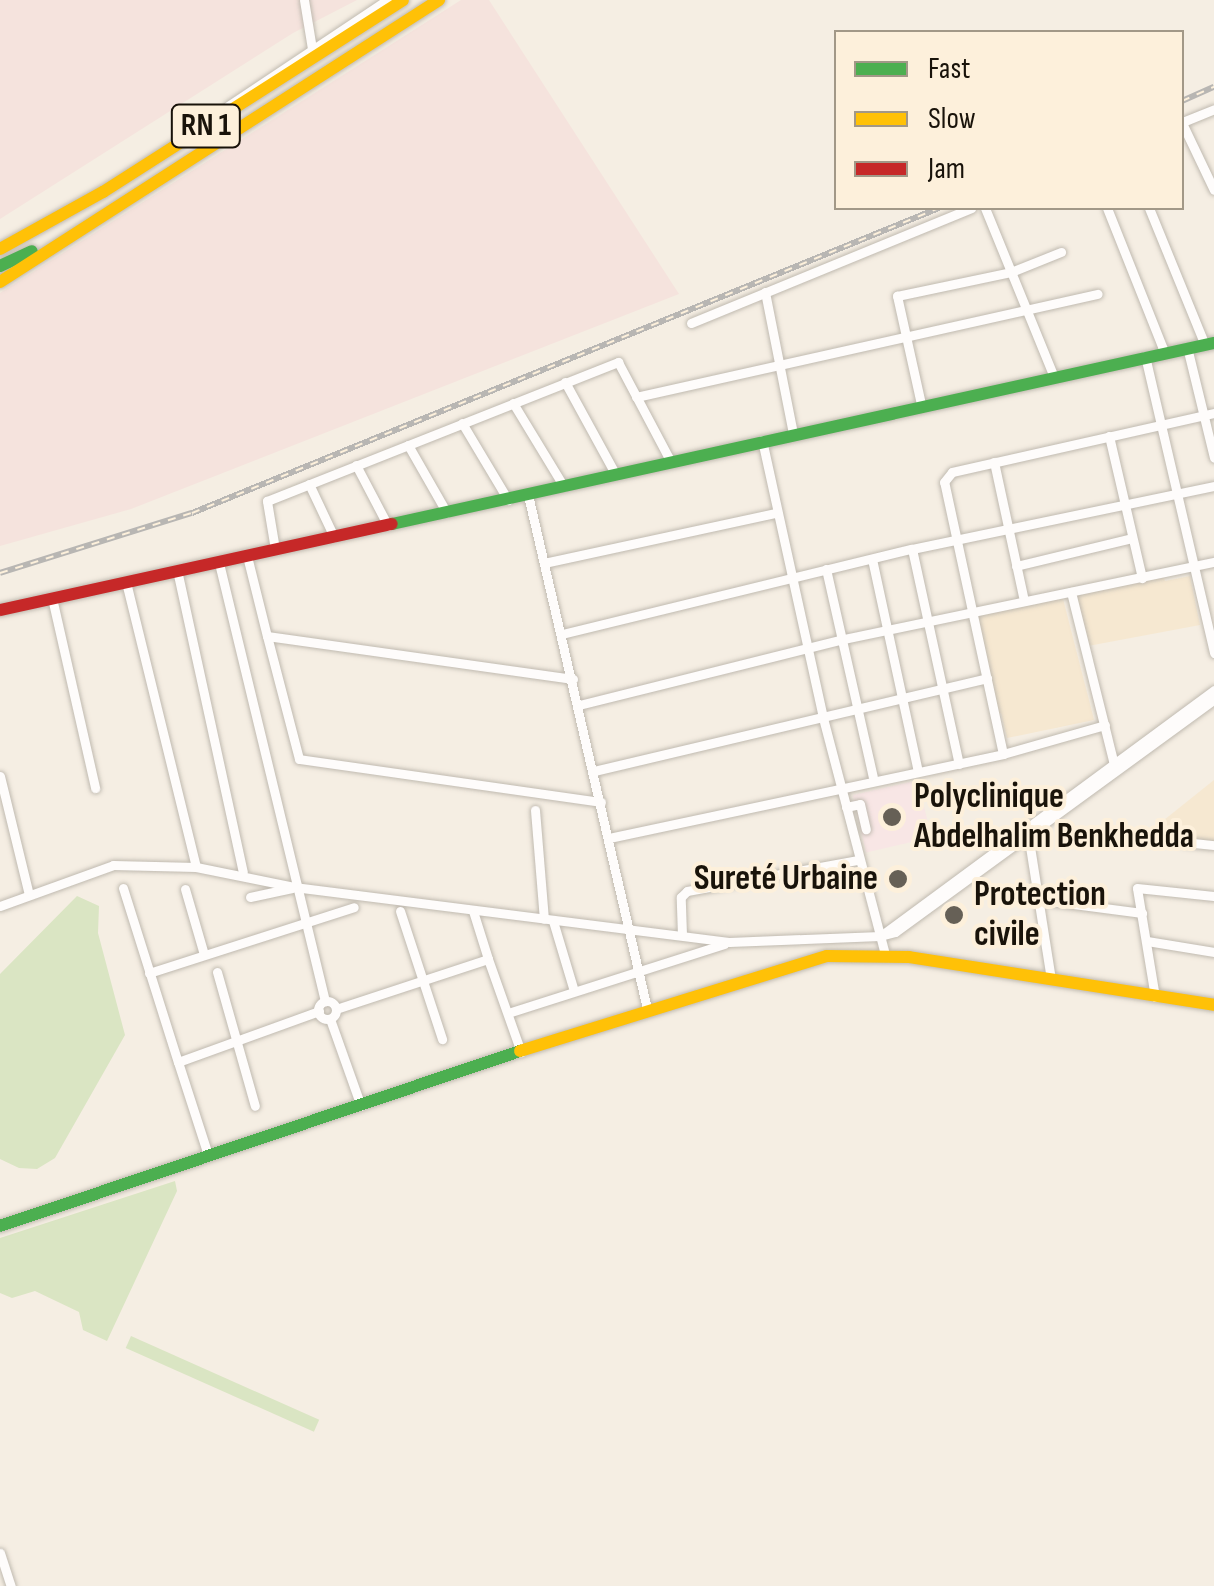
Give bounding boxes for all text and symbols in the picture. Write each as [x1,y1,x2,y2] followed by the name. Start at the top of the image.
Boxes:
[834,30,1184,210] legend
[928,51,970,87] text: Fast
[168,99,244,153] road number: RN 1
[928,101,976,137] text: Slow
[928,151,965,187] text: Jam
[914,776,1194,858] place label: Polyclinique Abdelhalim Benkhedda
[879,804,905,830] marker: Polyclinique Abdelhalim Benkhedda
[694,858,878,900] place label: Sureté Urbaine
[887,868,909,890] marker: Sureté Urbaine
[974,874,1106,956] place label: Protection civile
[943,904,965,926] marker: Protection civile

